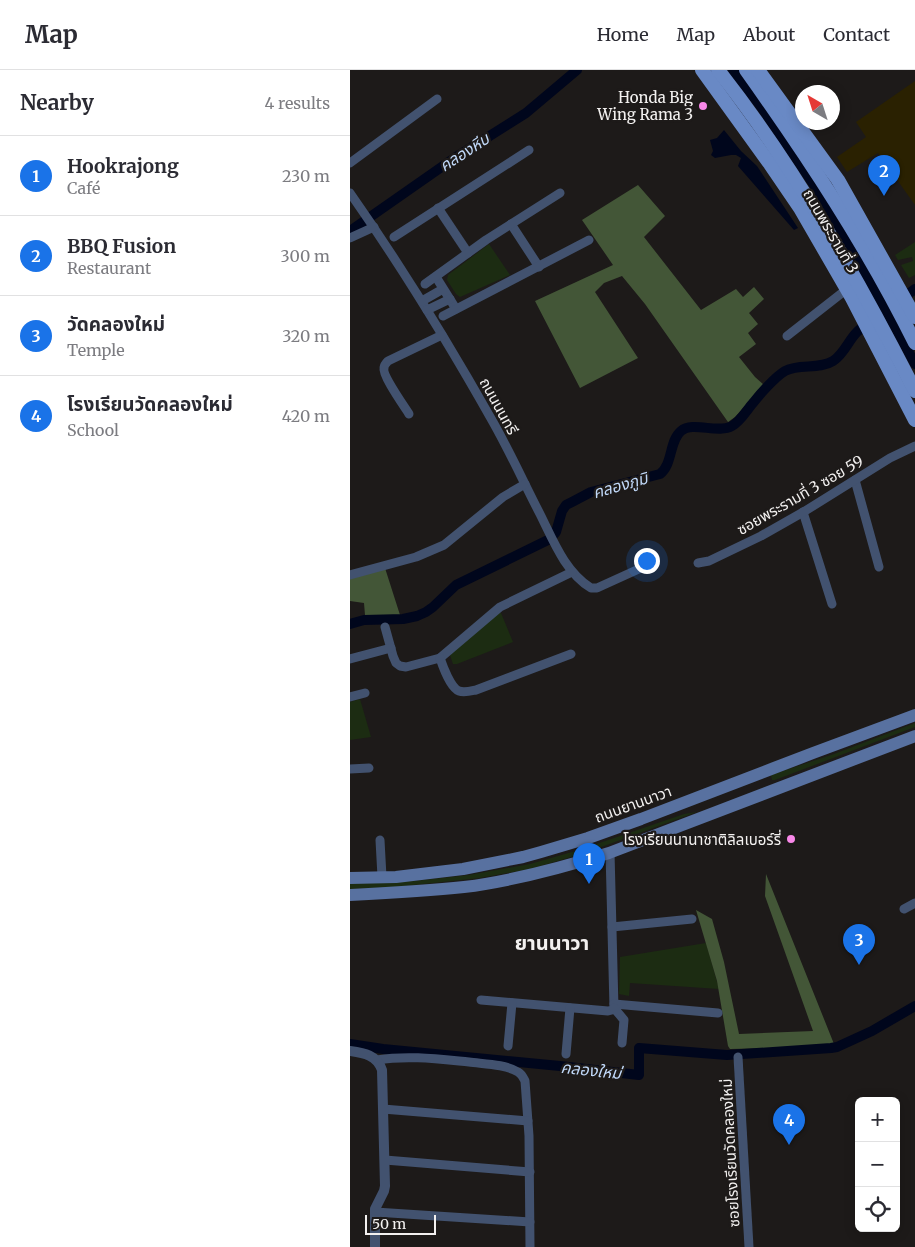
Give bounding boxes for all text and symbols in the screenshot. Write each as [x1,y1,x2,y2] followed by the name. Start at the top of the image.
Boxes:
[25,19,78,50] text: Map
[597,23,649,46] text: Home
[677,23,715,46] text: Map
[743,23,795,46] text: About
[823,23,890,46] text: Contact
[795,85,840,130] north arrow
[596,88,693,124] place label: Honda Big Wing Rama 3
[20,89,94,116] text: Nearby
[264,93,330,113] text: 4 results
[697,100,709,112] marker: Honda Big Wing Rama 3
[435,128,494,176] water label: คลองหีบ
[67,154,179,178] text: Hookrajong
[868,155,900,196] pin: 2
[32,166,40,186] text: 1
[282,166,330,186] text: 230 m
[67,178,100,198] text: Café
[799,185,864,277] street label: ถนนพระรามที่ 3
[67,234,176,258] text: BBQ Fusion
[31,246,41,266] text: 2
[281,246,330,266] text: 300 m
[67,258,151,278] text: Restaurant
[67,312,165,336] text: วัดคลองใหม่
[31,326,41,346] text: 3
[282,326,330,346] text: 320 m
[67,340,125,360] text: Temple
[476,374,522,438] street label: ถนนนนทรี
[67,392,233,416] text: โรงเรียนวัดคลองใหม่
[31,406,41,426] text: 4
[282,406,330,426] text: 420 m
[67,420,119,440] text: School
[733,450,867,539] street label: ซอยพระรามที่ 3 ซอย 59
[590,467,652,503] water label: คลองภูมิ
[634,548,660,574] your location
[592,781,674,827] street label: ถนนยานนาวา
[623,829,781,849] place label: โรงเรียนนานาชาติลิลเบอร์รี่
[785,833,797,845] marker: โรงเรียนนานาชาติลิลเบอร์รี่
[573,843,605,884] pin: 1
[843,924,875,965] pin: 3
[515,930,589,955] district label: ยานนาวา
[560,1057,624,1083] water label: คลองใหม่
[717,1078,743,1228] street label: ซอยโรงเรียนวัดคลองใหม่
[855,1097,900,1232] map controls
[855,1097,900,1142] button: +
[773,1104,805,1145] pin: 4
[855,1142,900,1187] button: −
[855,1187,900,1232] button: locate
[365,1212,436,1235] scale bar
[372,1215,406,1233] text: 50 m

